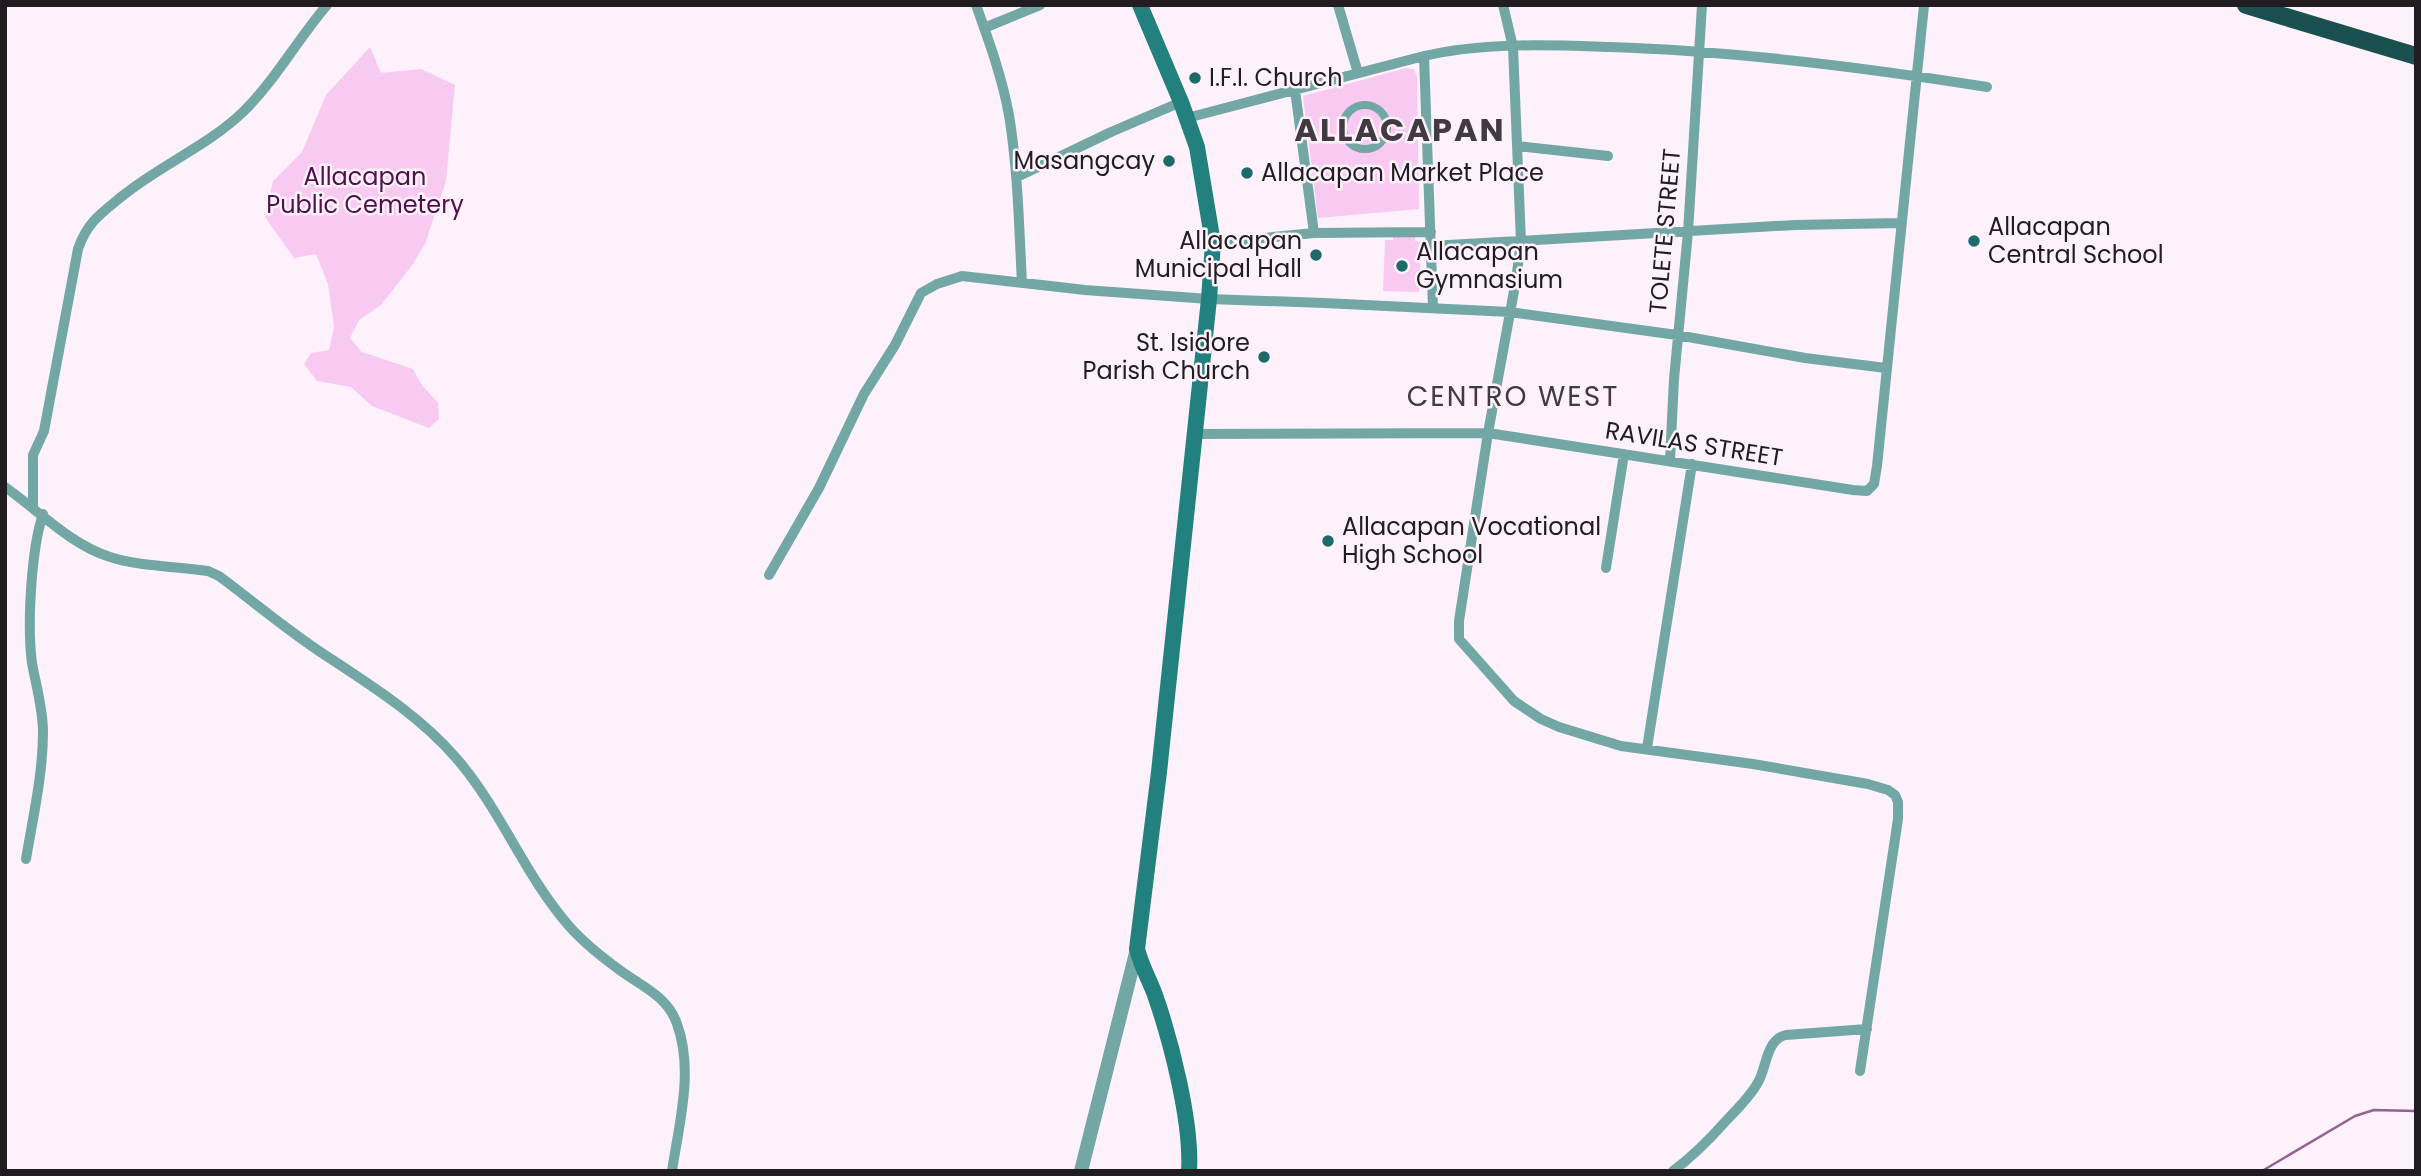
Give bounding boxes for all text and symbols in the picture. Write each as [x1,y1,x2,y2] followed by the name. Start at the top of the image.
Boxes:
[1209,61,1343,94] place label: I.F.I. Church
[1187,70,1203,86] marker: I.F.I. Church
[1294,107,1506,152] district label: ALLACAPAN
[1013,144,1155,177] place label: Masangcay
[1641,147,1688,315] street label: TOLETE STREET
[1161,153,1177,169] marker: Masangcay
[1261,156,1544,189] place label: Allacapan Market Place
[266,160,464,221] park label: Allacapan Public Cemetery
[1239,165,1255,181] marker: Allacapan Market Place
[1988,210,2164,271] place label: Allacapan Central School
[1135,224,1302,285] place label: Allacapan Municipal Hall
[1966,233,1982,249] marker: Allacapan Central School
[1416,235,1563,296] place label: Allacapan Gymnasium
[1308,247,1324,263] marker: Allacapan Municipal Hall
[1394,258,1410,274] marker: Allacapan Gymnasium
[1083,326,1250,387] place label: St. Isidore Parish Church
[1256,349,1272,365] marker: St. Isidore Parish Church
[1407,377,1619,416] district label: CENTRO WEST
[1603,413,1785,474] street label: RAVILAS STREET
[1342,510,1601,571] place label: Allacapan Vocational High School
[1320,533,1336,549] marker: Allacapan Vocational High School

